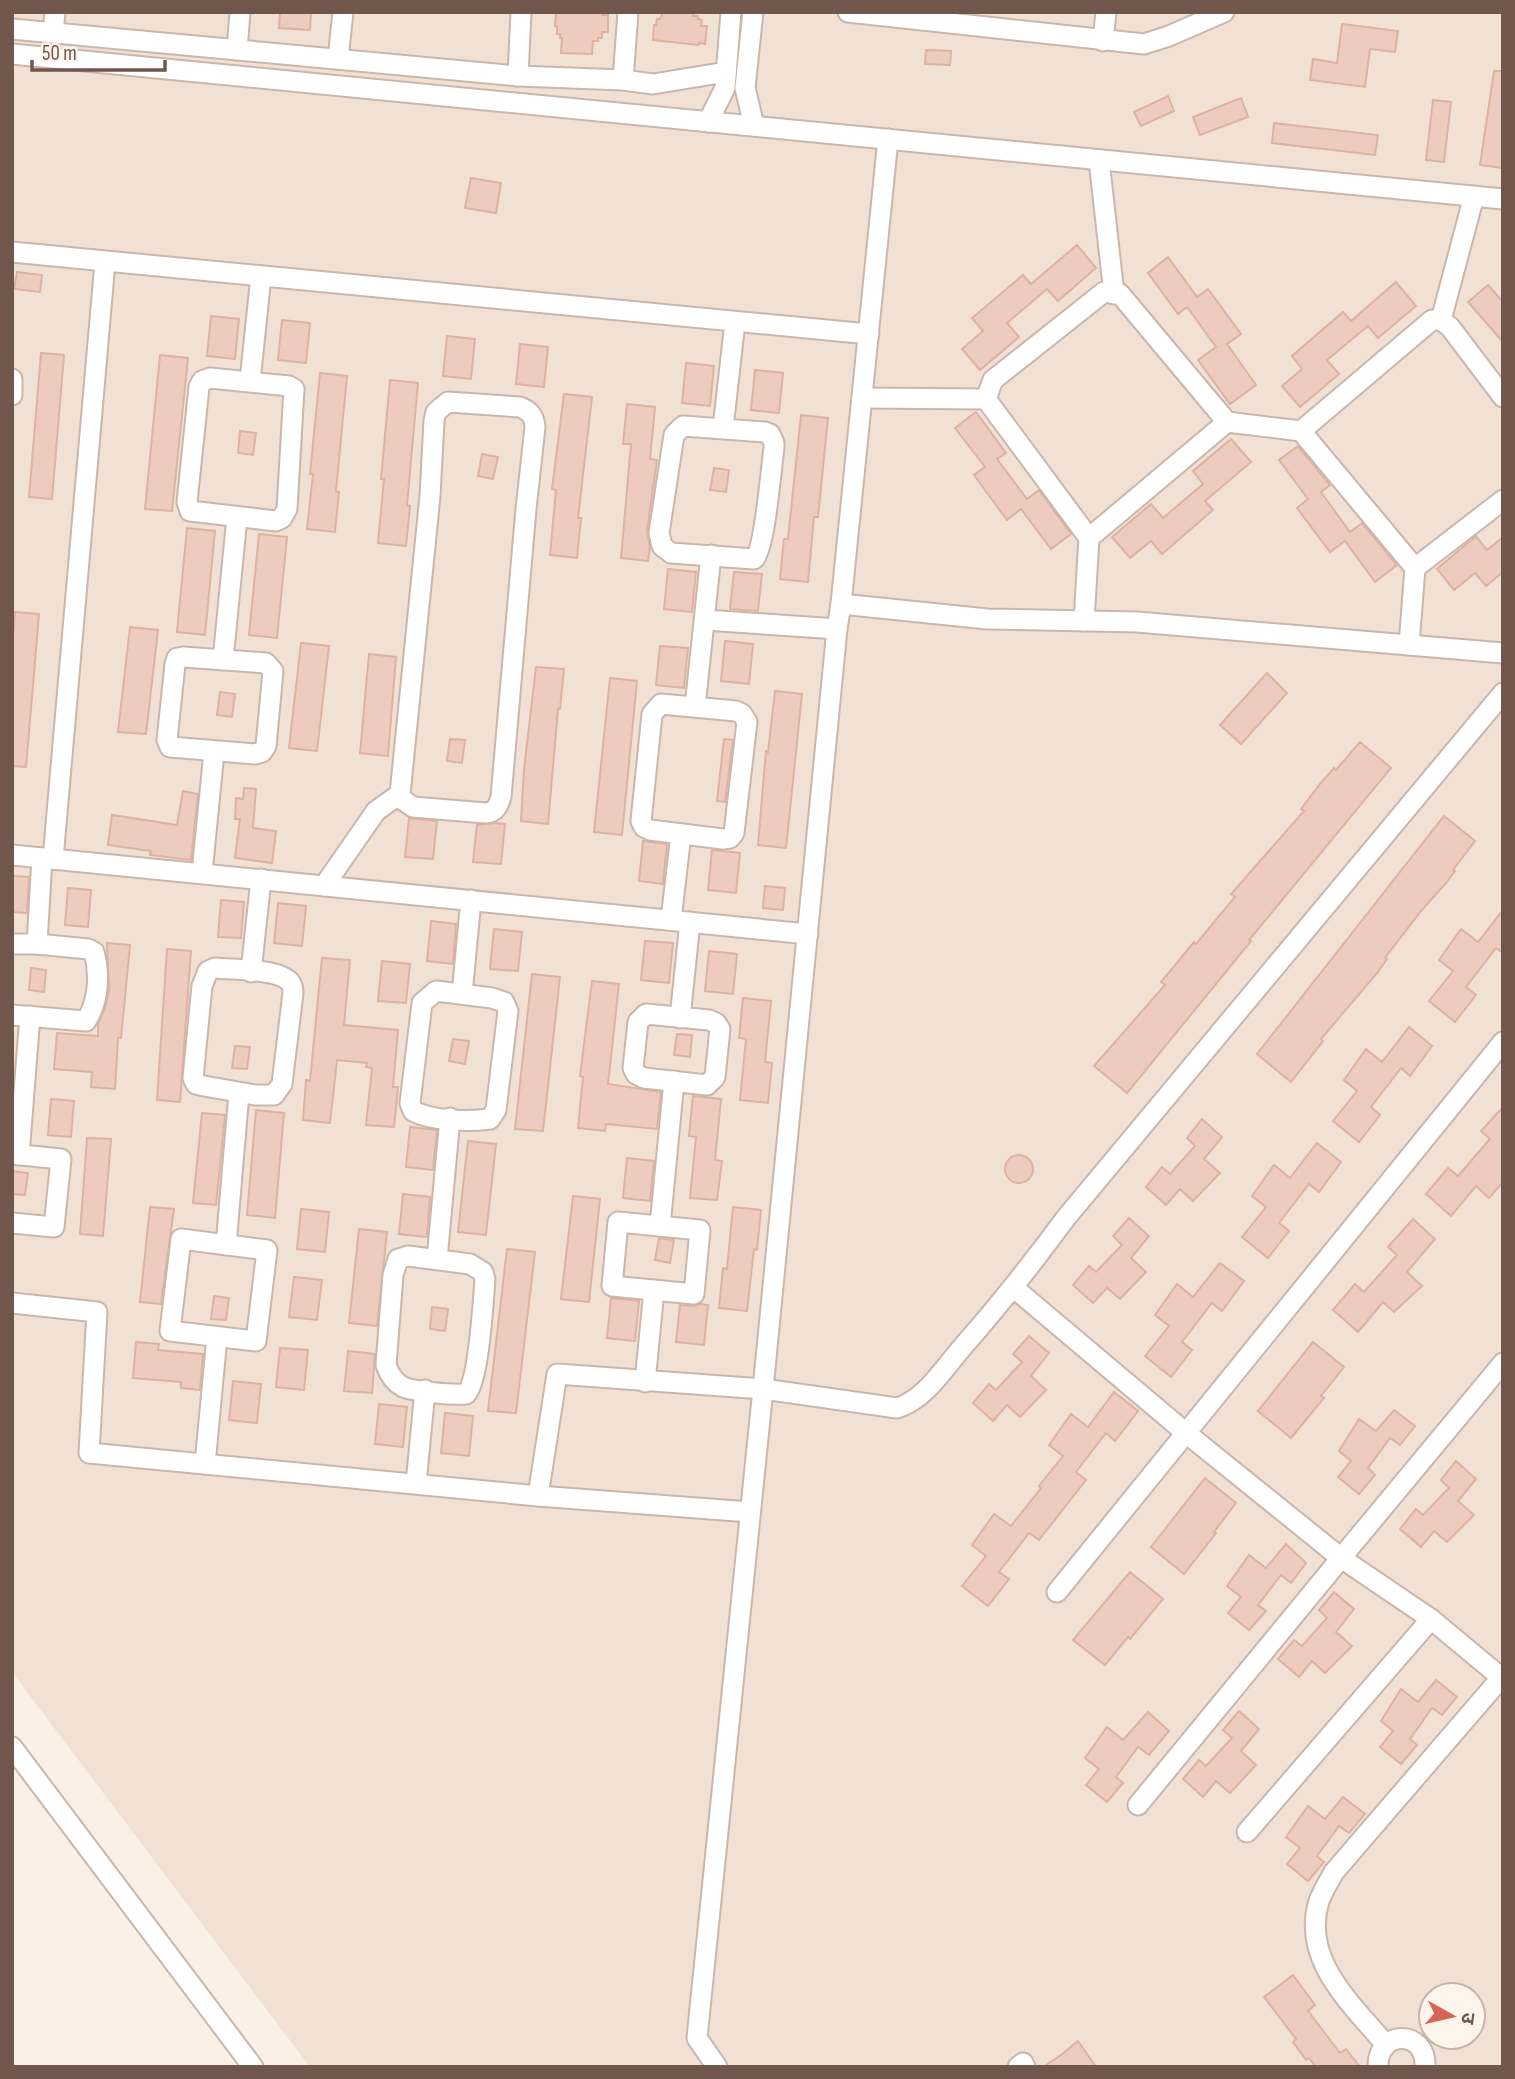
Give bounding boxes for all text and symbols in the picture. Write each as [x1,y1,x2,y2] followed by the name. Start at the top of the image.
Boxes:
[32,28,164,72] scale bar
[42,41,77,66] text: 50 m
[1417,1981,1487,2051] north arrow
[1455,2011,1480,2026] text: उ

